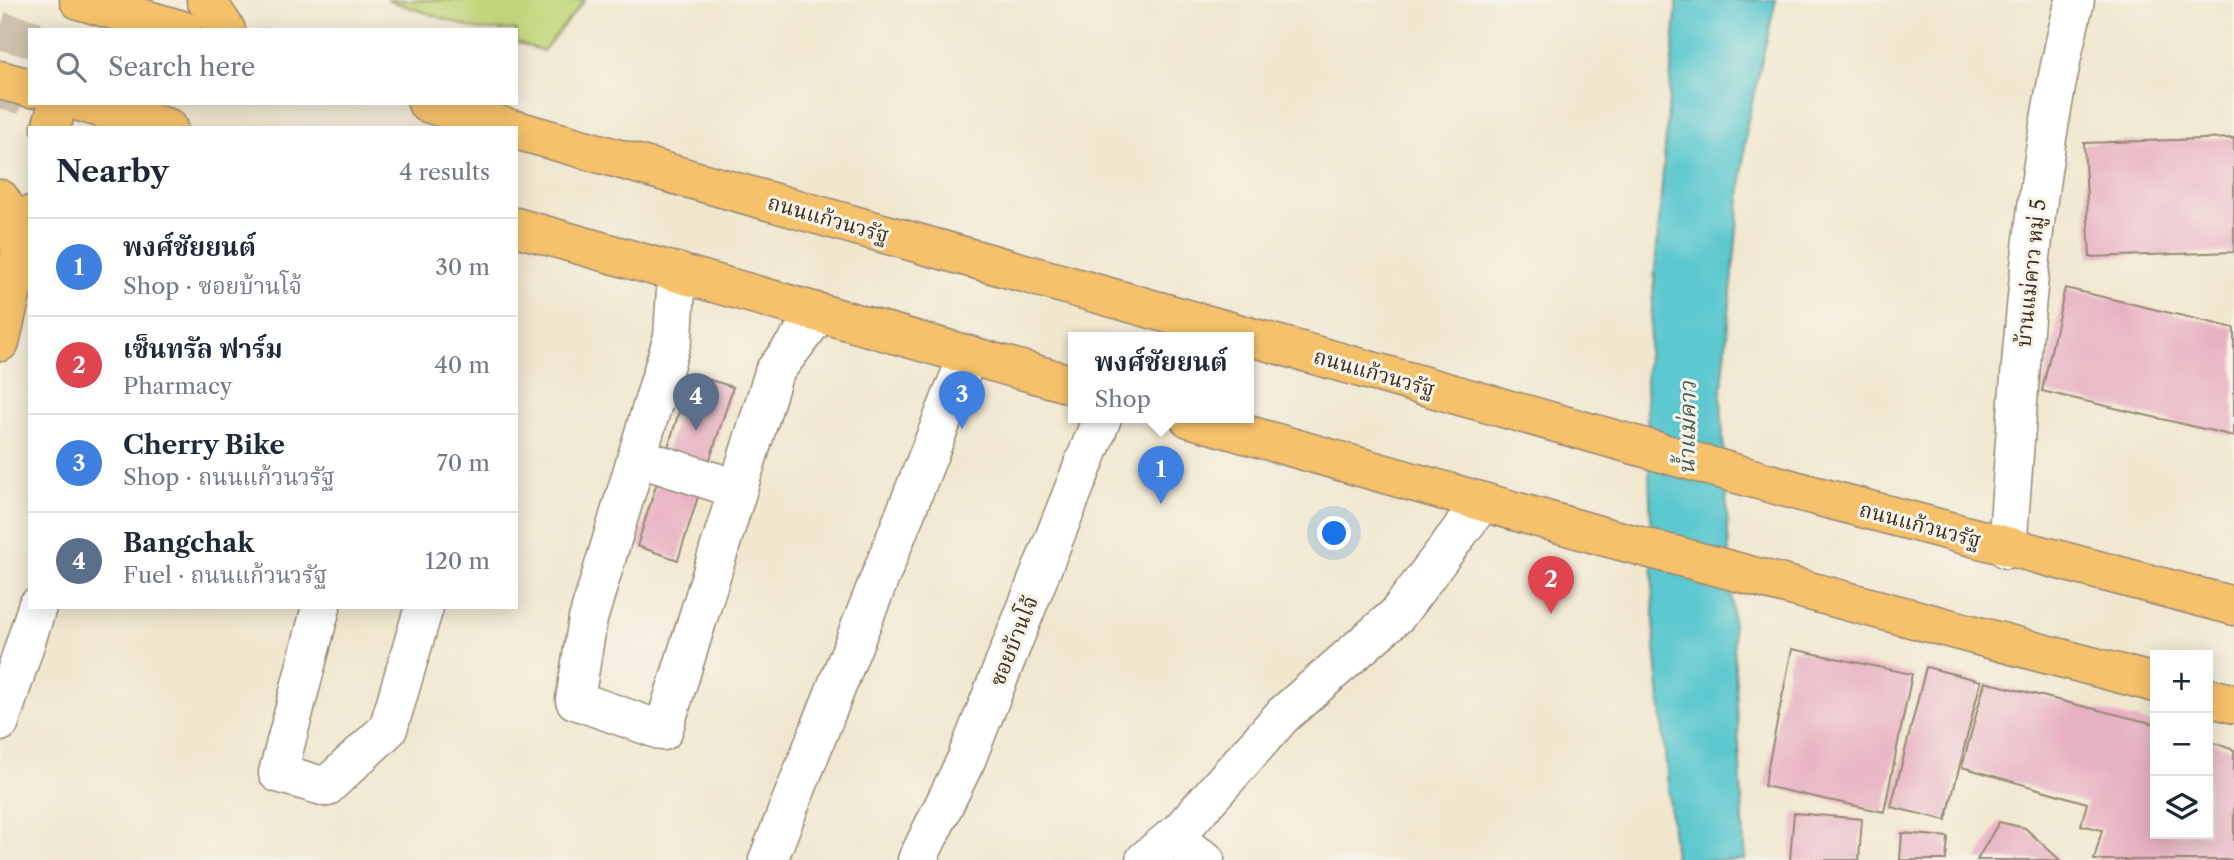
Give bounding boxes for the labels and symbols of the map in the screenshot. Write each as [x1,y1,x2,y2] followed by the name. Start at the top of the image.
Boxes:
[765,189,891,248] street label: ถนนแก้วนวรัฐ
[2010,198,2052,348] street label: บ้านแม่คาว หมู่ 5
[1311,343,1437,402] street label: ถนนแก้วนวรัฐ
[939,371,985,429] pin: 3
[673,373,719,431] pin: 4
[1669,380,1702,475] water label: น้ำแม่คาว
[1138,446,1184,504] pin: 1
[1857,496,1983,553] street label: ถนนแก้วนวรัฐ
[1317,516,1351,550] your location
[1528,556,1574,614] pin: 2
[982,591,1043,689] street label: ซอยบ้านโจ้

